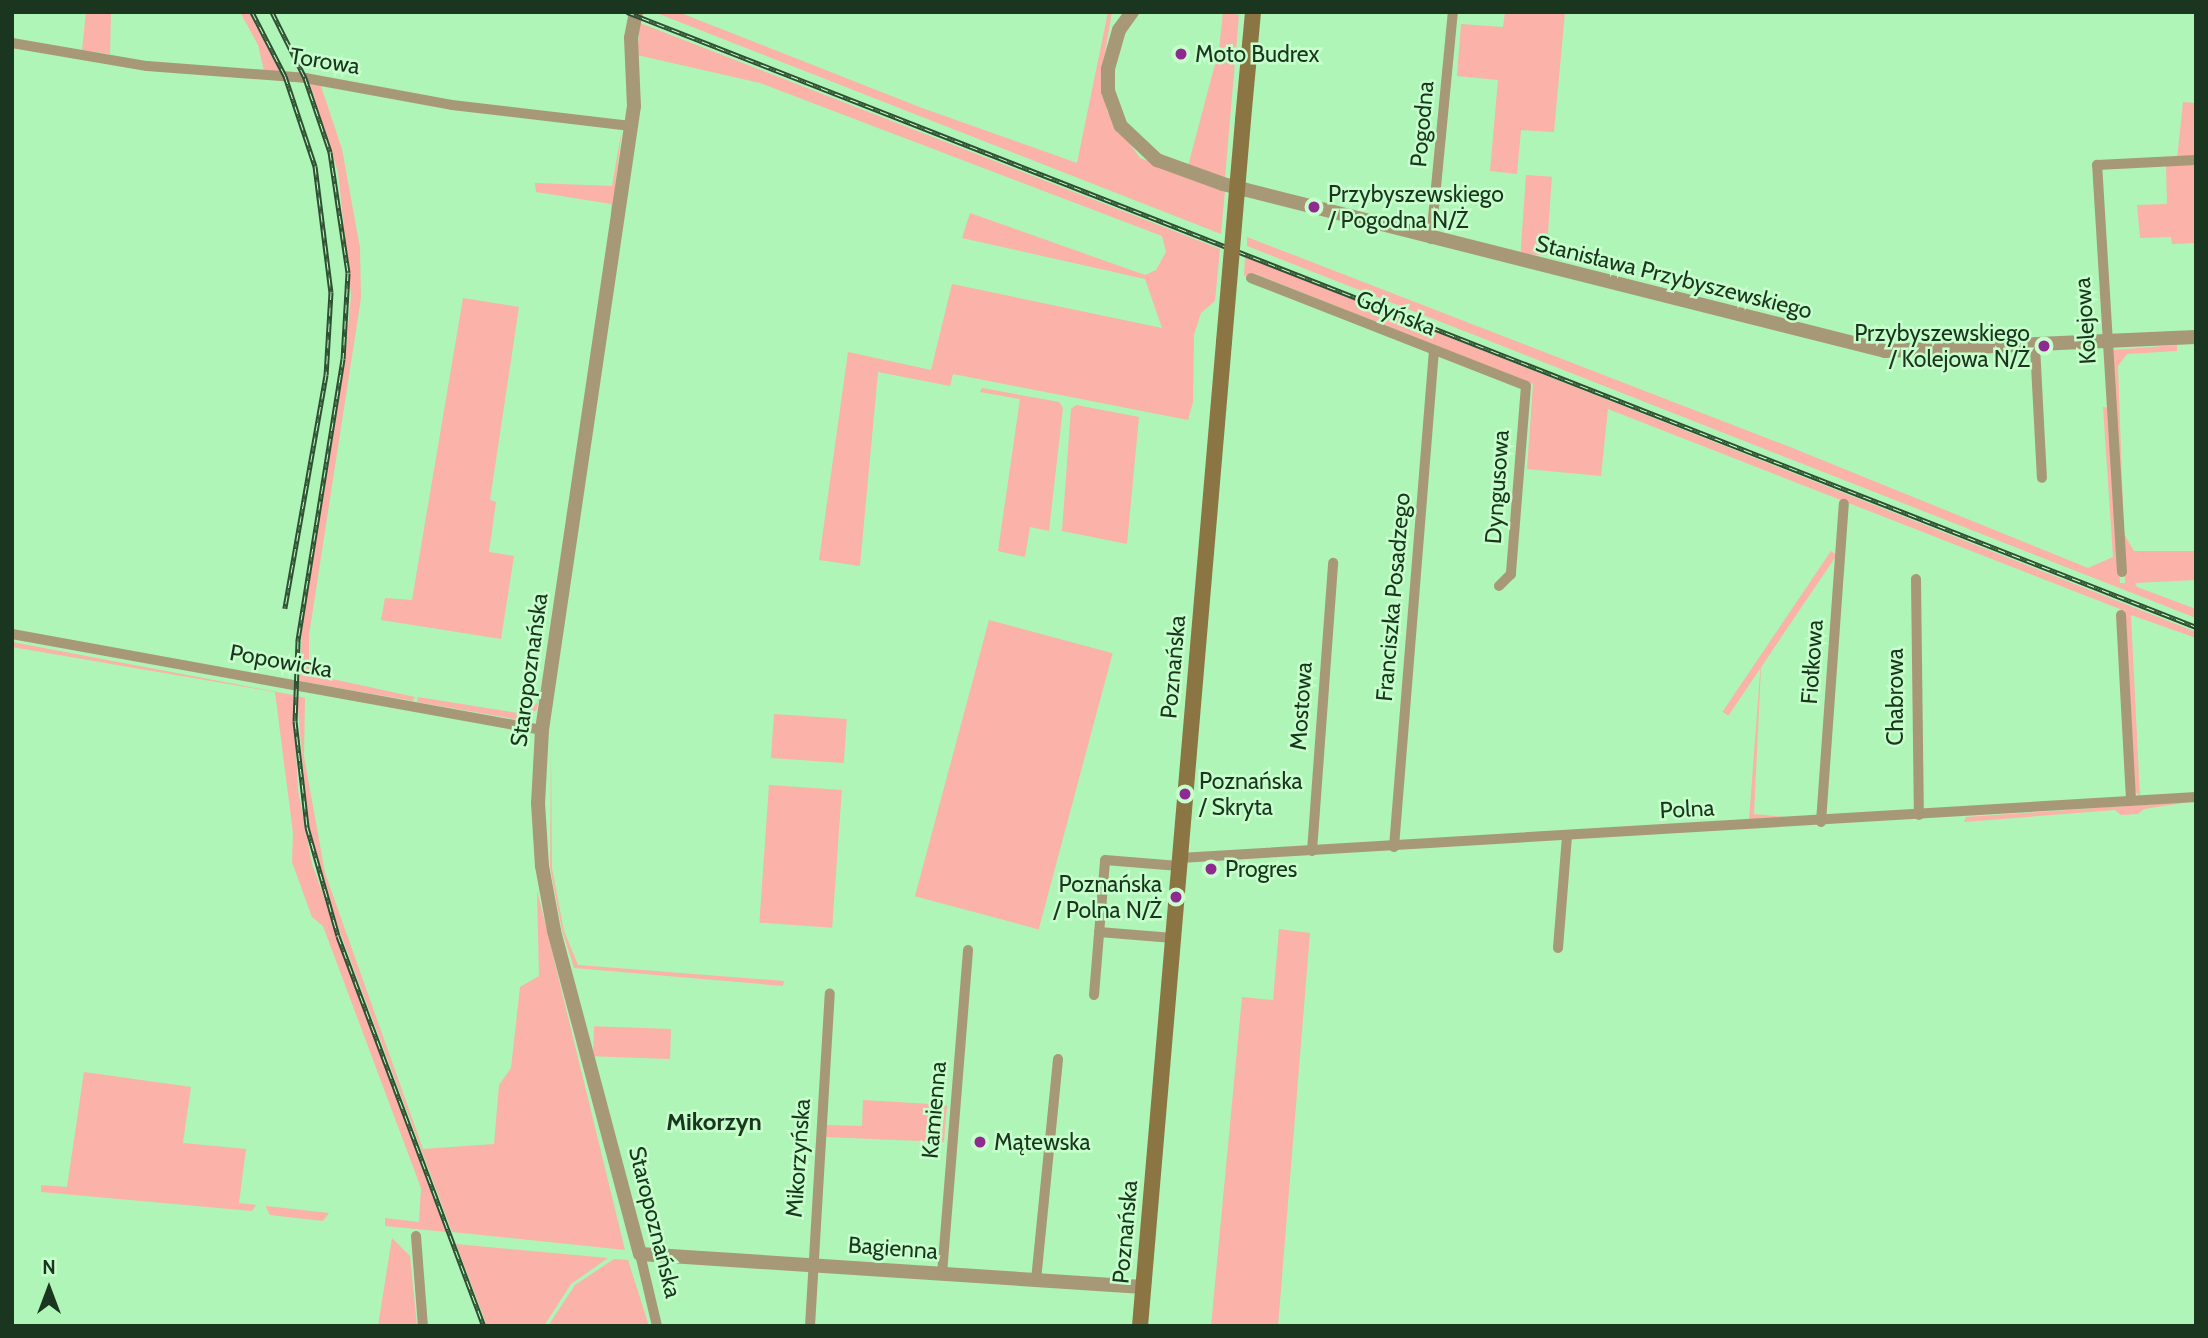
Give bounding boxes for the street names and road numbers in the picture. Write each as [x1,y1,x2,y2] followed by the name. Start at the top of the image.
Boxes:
[288,42,362,80] street label: Torowa
[1404,80,1440,168] street label: Pogodna
[1533,229,1815,325] street label: Stanisława Przybyszewskiego
[2068,277,2102,365] street label: Kolejowa
[1352,285,1440,341] street label: Gdyńska
[1479,429,1515,545] street label: Dyngusowa
[1370,492,1416,702] street label: Franciszka Posadzego
[505,591,553,749] street label: Staropoznańska
[1155,614,1191,720] street label: Poznańska
[1795,619,1829,705] street label: Fiołkowa
[227,638,335,684] street label: Popowicka
[1881,648,1909,746] street label: Chabrowa
[1284,661,1318,751] street label: Mostowa
[1659,794,1715,824] street label: Polna
[916,1060,952,1160] street label: Kamienna
[780,1098,816,1218] street label: Mikorzyńska
[623,1143,687,1301] street label: Staropoznańska
[1107,1179,1143,1285] street label: Poznańska
[847,1231,939,1265] street label: Bagienna

